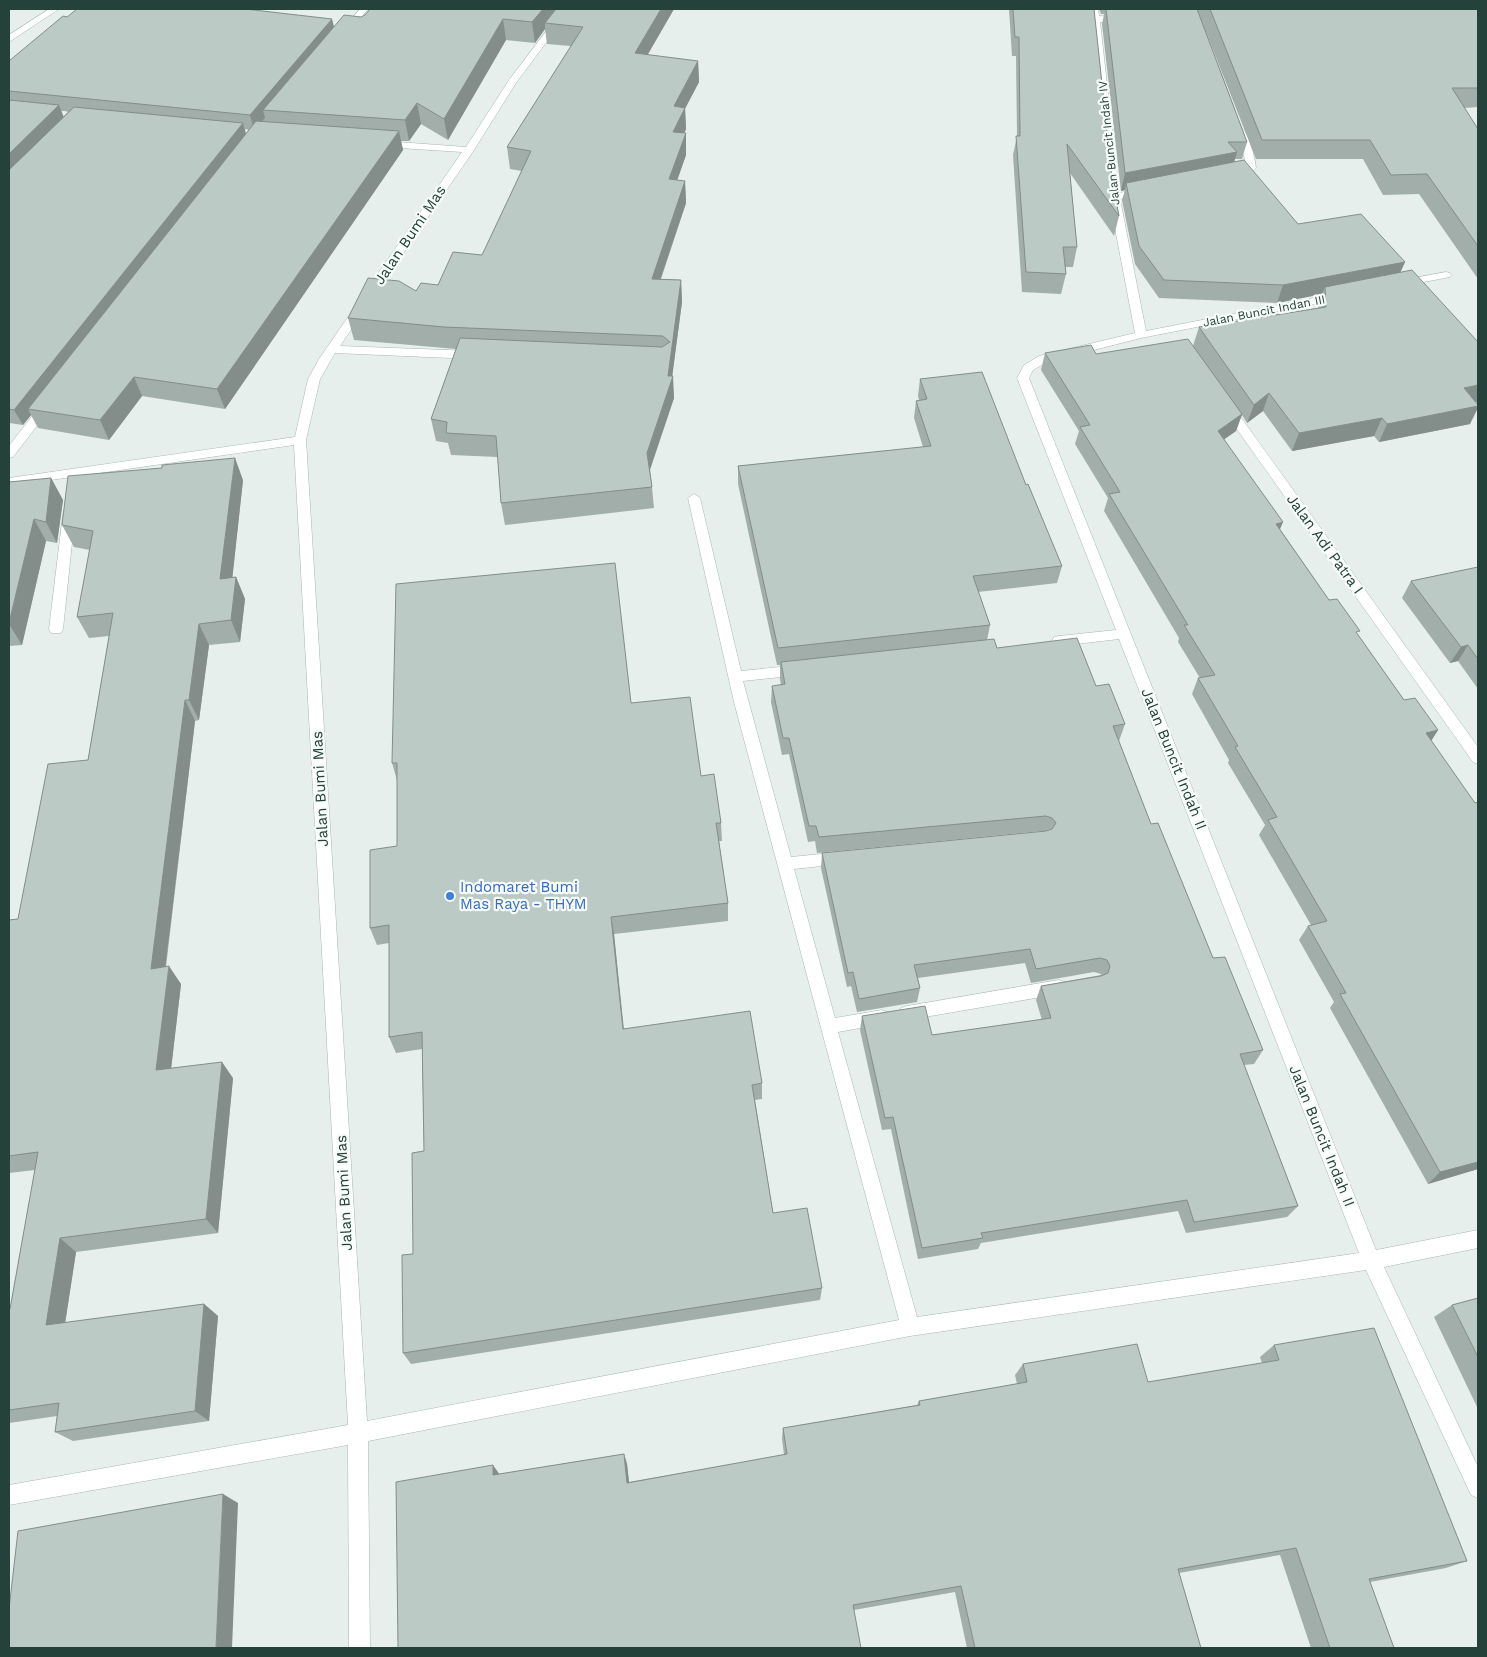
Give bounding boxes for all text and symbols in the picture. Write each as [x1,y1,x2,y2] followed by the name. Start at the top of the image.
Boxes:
[1095,80,1123,206] street label: Jalan Buncit Indah IV
[370,182,450,288] street label: Jalan Bumi Mas
[1202,292,1326,330] street label: Jalan Buncit Indan III
[1283,491,1367,597] street label: Jalan Adi Patra I
[1137,686,1211,832] street label: Jalan Buncit Indah II
[308,731,332,847] street label: Jalan Bumi Mas
[460,878,587,913] place label: Indomaret Bumi Mas Raya - THYM
[444,890,456,902] marker: Indomaret Bumi Mas Raya - THYM
[1285,1063,1359,1209] street label: Jalan Buncit Indah II
[332,1135,356,1251] street label: Jalan Bumi Mas

